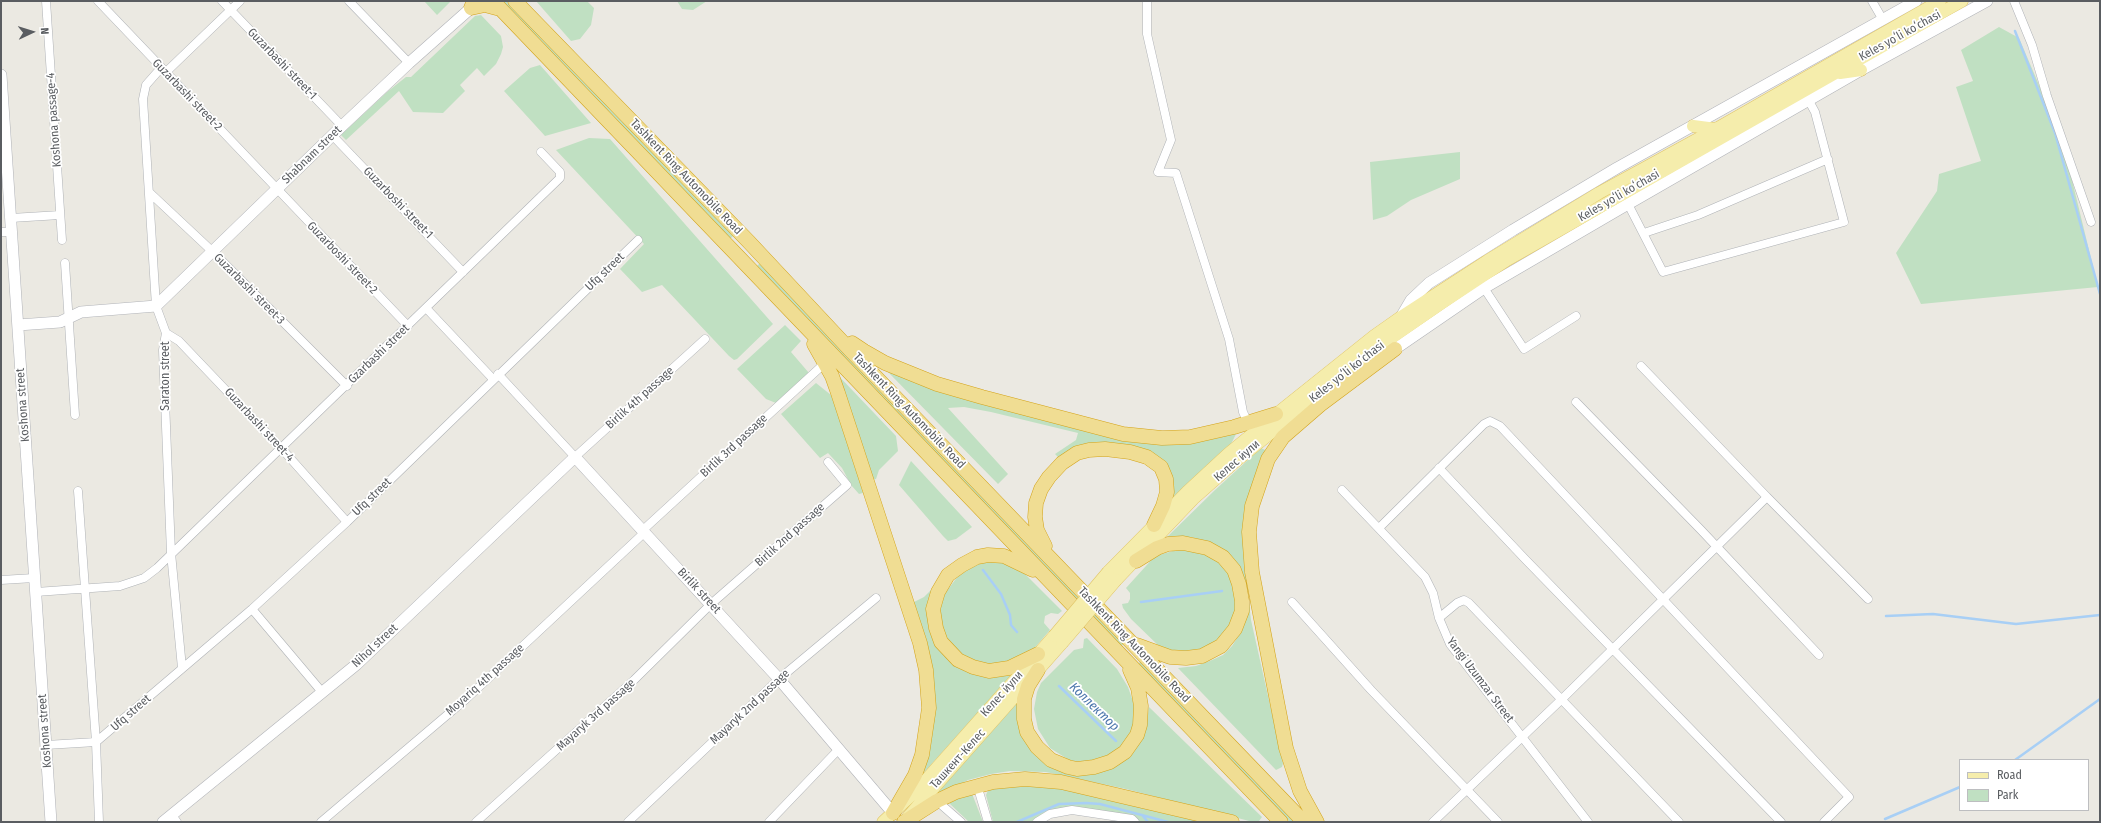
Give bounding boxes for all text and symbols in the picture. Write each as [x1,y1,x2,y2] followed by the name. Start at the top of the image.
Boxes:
[1857,8,1943,64] street label: Keles yoʻli koʻchasi
[12,12,52,52] north arrow
[244,25,320,103] street label: Guzarbashi street-1
[38,27,51,35] text: N
[149,56,225,134] street label: Guzarbashi street-2
[44,72,64,168] street label: Koshona passage-4
[627,116,745,238] street label: Tashkent Ring Automobile Road
[279,123,345,187] street label: Shabnam street
[360,164,436,242] street label: Guzarboshi street-1
[1576,167,1662,225] street label: Keles yoʻli koʻchasi
[304,219,380,297] street label: Guzarboshi street-2
[210,250,288,328] street label: Guzarbashi street-3
[583,250,627,294] street label: Ufq street
[345,321,413,387] street label: Gzarbashi street
[1307,338,1387,406] street label: Keles yoʻli koʻchasi
[159,341,173,411] street label: Saraton street
[850,350,968,472] street label: Tashkent Ring Automobile Road
[603,364,677,432] street label: Birlik 4th passage
[13,368,33,442] street label: Koshona street
[221,385,297,465] street label: Guzarbashi street-4
[698,411,770,481] street label: Birlik 3rd passage
[1211,437,1263,485] street label: Келес йули
[350,475,394,519] street label: Ufq street
[752,500,828,570] street label: Birlik 2nd passage
[674,565,724,617] street label: Birlik street
[1075,584,1193,706] street label: Tashkent Ring Automobile Road
[349,621,401,671] street label: Nihol street
[1443,635,1517,725] street label: Yangi Uzumzar Street
[443,641,527,719] street label: Moyariq 4th passage
[707,666,793,748] street label: Mayaryk 2nd passage
[978,668,1026,720] street label: Келес йули
[554,676,638,754] street label: Mayaryk 3rd passage
[1066,680,1122,734] water label: Коллектор
[108,692,154,734] street label: Ufq street
[35,694,55,768] street label: Koshona street
[927,726,989,792] street label: Ташкент-Келес
[1959,759,2089,811] legend
[1997,768,2022,782] text: Road
[1997,788,2018,802] text: Park

